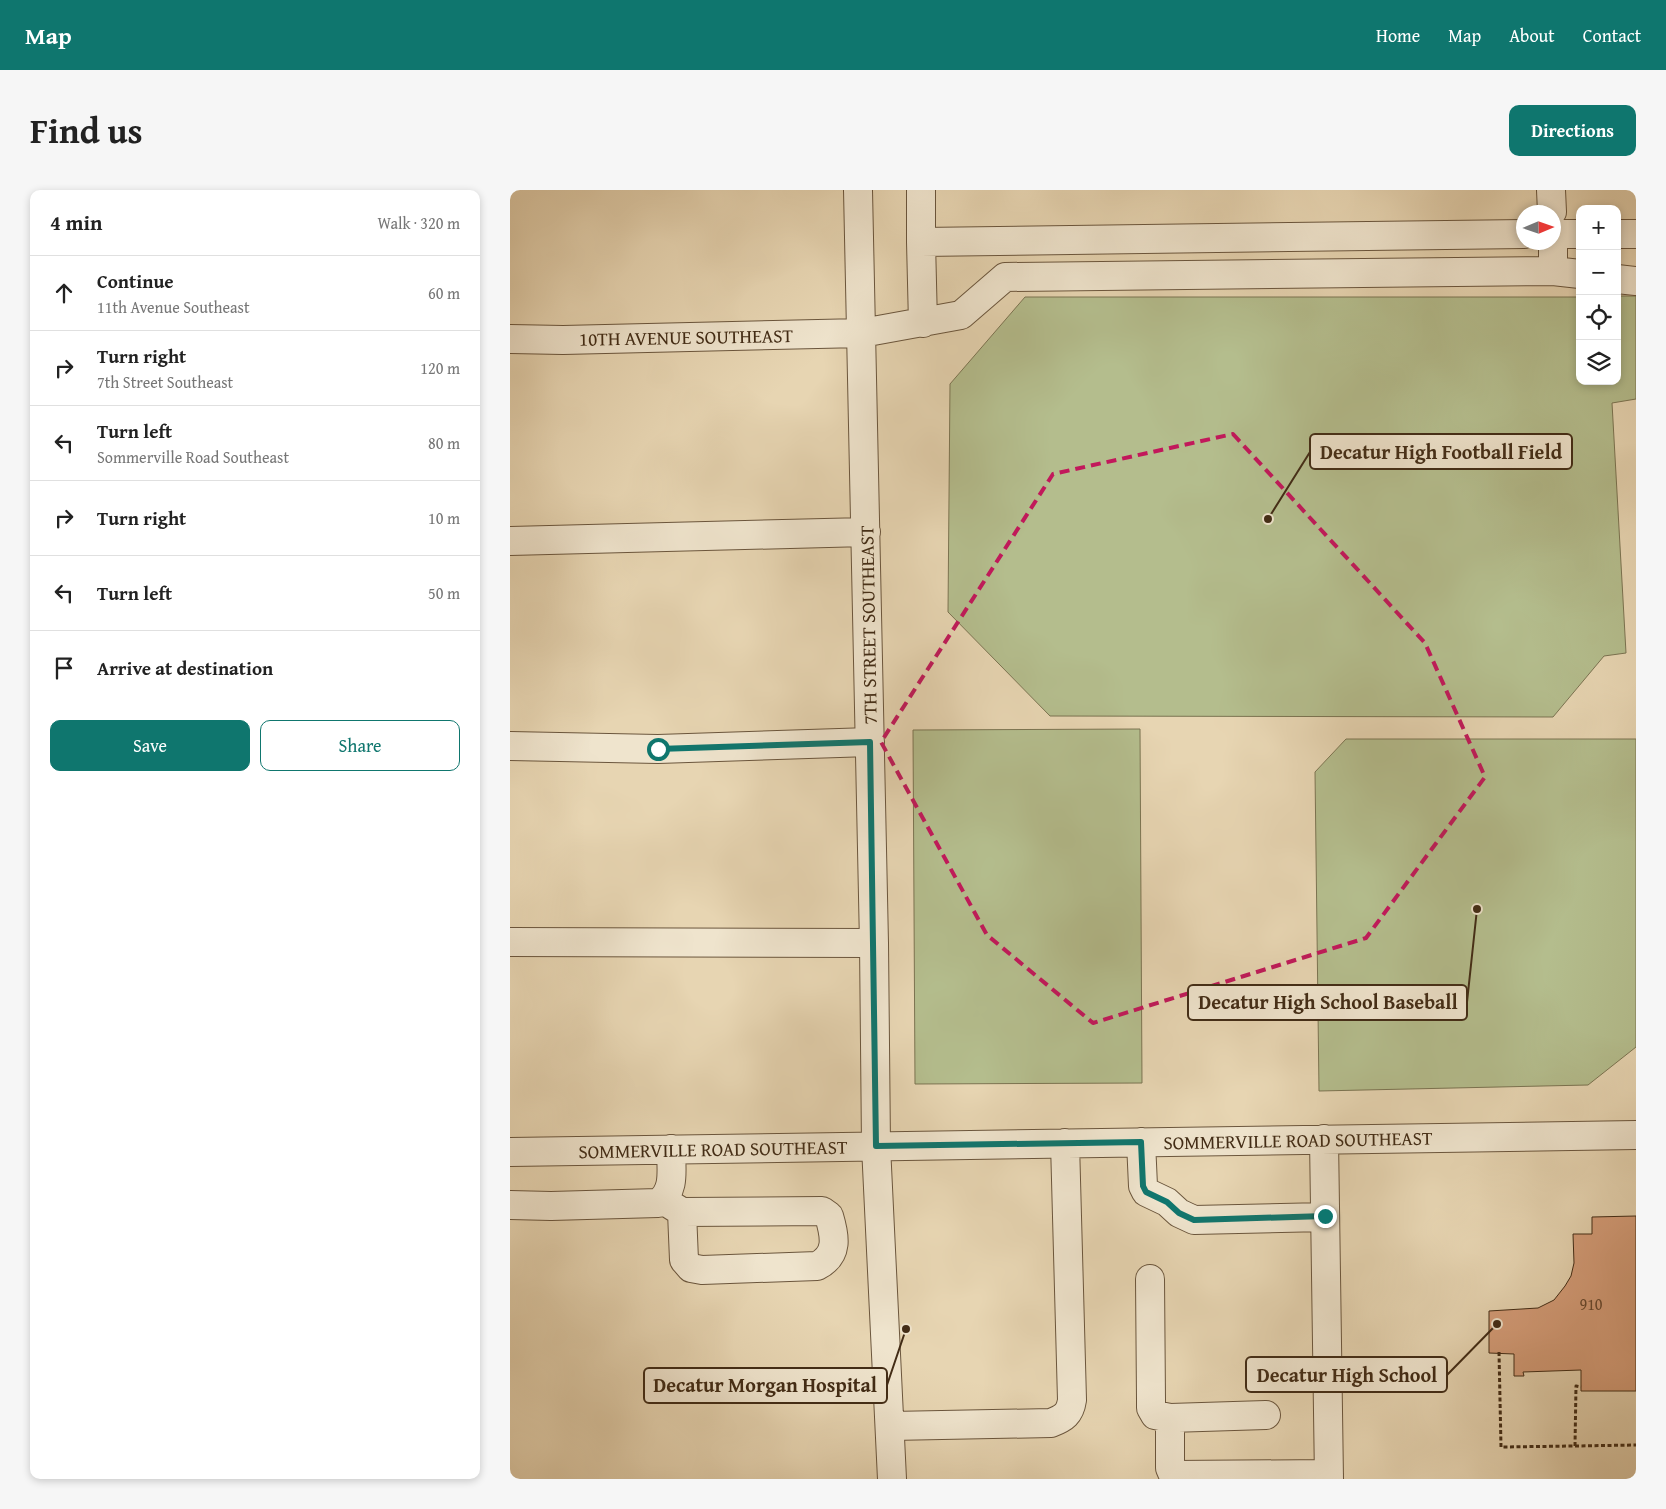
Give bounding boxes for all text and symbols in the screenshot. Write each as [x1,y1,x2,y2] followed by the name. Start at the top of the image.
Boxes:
[25,18,72,53] text: Map
[1376,22,1420,49] text: Home
[1448,22,1481,49] text: Map
[1509,22,1555,49] text: About
[1583,22,1641,49] text: Contact
[30,105,143,156] text: Find us
[1509,105,1636,156] button: Directions
[1516,205,1561,250] north arrow
[1576,205,1621,385] map controls
[1576,205,1621,250] button: +
[50,207,102,238] text: 4 min
[377,211,460,235] text: Walk · 320 m
[1576,250,1621,295] button: −
[97,267,174,295] text: Continue
[50,279,78,307] icon: ahead
[428,281,460,305] text: 60 m
[97,295,250,319] text: 11th Avenue Southeast
[1576,295,1621,340] button: locate
[579,321,794,353] street label: 10TH AVENUE SOUTHEAST
[1576,340,1621,385] button: layers
[97,342,186,370] text: Turn right
[50,354,78,382] icon: right
[420,356,460,380] text: 120 m
[97,370,233,394] text: 7th Street Southeast
[97,417,172,445] text: Turn left
[50,429,78,457] icon: left
[428,431,460,455] text: 80 m
[1310,434,1572,469] callout: Decatur High Football Field
[1320,437,1563,466] text: Decatur High Football Field
[97,445,289,469] text: Sommerville Road Southeast
[50,504,78,532] icon: right
[97,504,186,532] text: Turn right
[428,506,460,530] text: 10 m
[852,525,884,725] street label: 7TH STREET SOUTHEAST
[50,579,78,607] icon: left
[97,579,172,607] text: Turn left
[428,581,460,605] text: 50 m
[50,654,78,682] icon: arrive
[97,654,273,682] text: Arrive at destination
[50,720,250,771] button: Save
[260,720,460,771] button: Share
[647,738,670,761] route start
[1188,985,1467,1020] callout: Decatur High School Baseball
[1198,987,1458,1016] text: Decatur High School Baseball
[1163,1124,1433,1156] street label: SOMMERVILLE ROAD SOUTHEAST
[578,1133,848,1165] street label: SOMMERVILLE ROAD SOUTHEAST
[1314,1205,1337,1228] route end
[1579,1292,1603,1316] house number: 910
[1246,1357,1447,1392] callout: Decatur High School
[1257,1360,1437,1389] text: Decatur High School
[644,1368,887,1403] callout: Decatur Morgan Hospital
[653,1370,877,1399] text: Decatur Morgan Hospital

